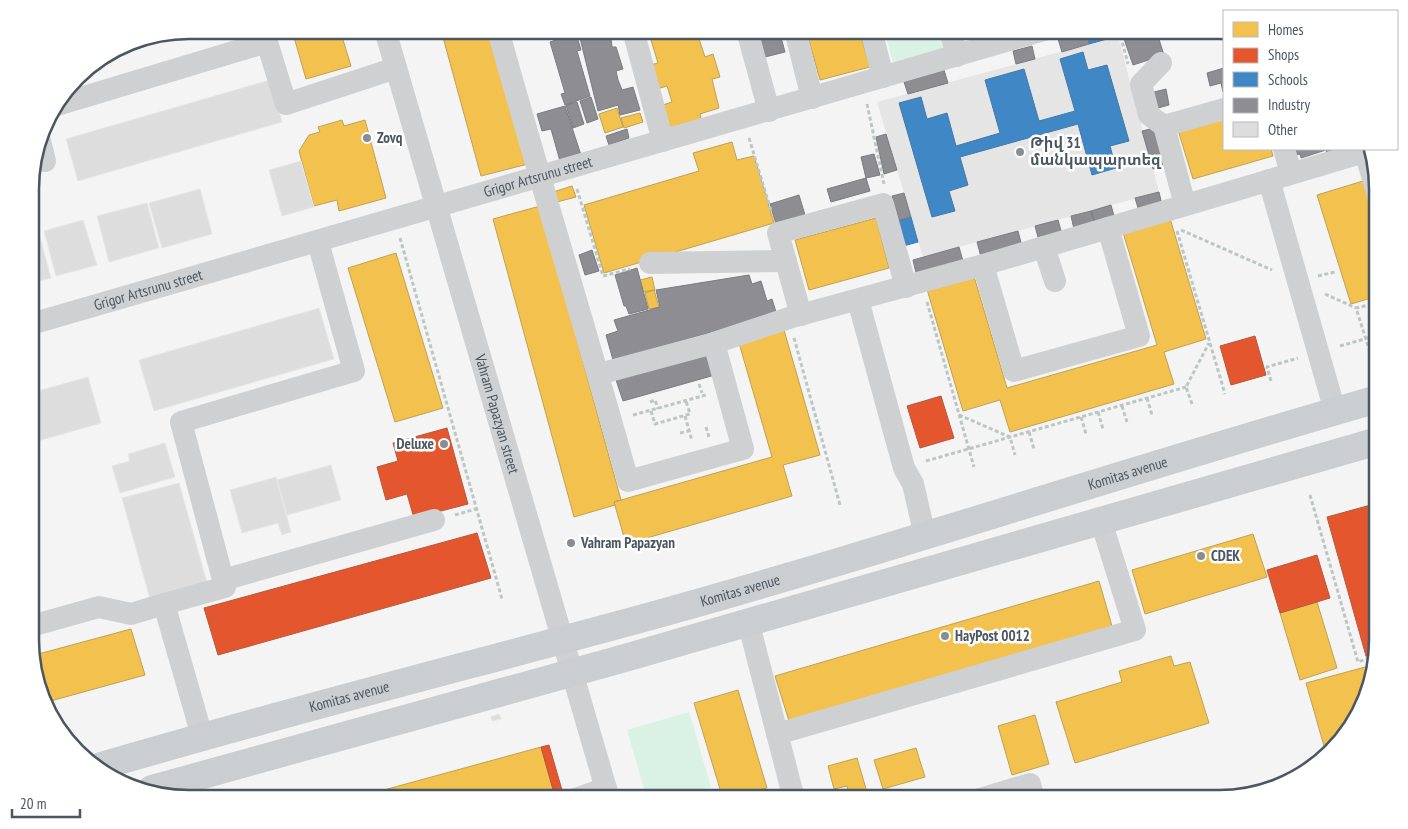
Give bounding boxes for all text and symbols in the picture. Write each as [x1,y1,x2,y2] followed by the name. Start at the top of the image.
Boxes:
[1223,10,1398,150] legend
[1268,20,1304,39] text: Homes
[1268,45,1299,64] text: Shops
[1268,70,1308,89] text: Schools
[1268,95,1310,114] text: Industry
[1268,120,1298,139] text: Other
[377,128,403,147] place label: Zovq
[361,132,373,144] marker: Zovq
[1030,133,1162,169] place label: Թիվ 31 մանկապարտեզ
[1014,146,1026,158] marker: Թիվ 31 մանկապարտեզ
[481,152,594,201] street label: Grigor Artsrunu street
[92,265,205,314] street label: Grigor Artsrunu street
[471,351,524,476] street label: Vahram Papazyan street
[397,434,434,453] place label: Deluxe
[438,438,450,450] marker: Deluxe
[1086,452,1170,494] street label: Komitas avenue
[580,533,675,552] place label: Vahram Papazyan
[565,537,577,549] marker: Vahram Papazyan
[1211,546,1240,565] place label: CDEK
[1195,550,1207,562] marker: CDEK
[698,570,782,611] street label: Komitas avenue
[955,626,1030,645] place label: HayPost 0012
[939,630,951,642] marker: HayPost 0012
[307,676,391,716] street label: Komitas avenue
[12,786,80,818] scale bar
[20,794,46,813] text: 20 m

